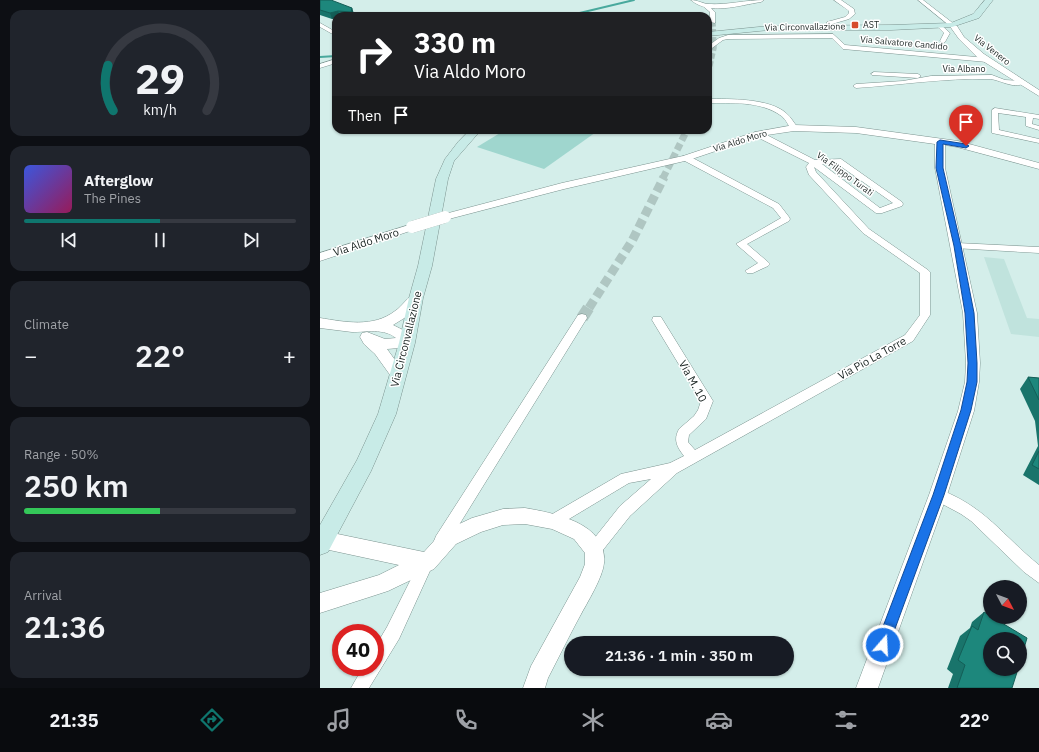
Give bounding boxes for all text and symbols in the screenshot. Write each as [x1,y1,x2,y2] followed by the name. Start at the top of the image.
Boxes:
[863,19,879,30] place label: AST
[765,20,845,33] street label: Via Circonvallazione
[850,20,860,30] marker: AST
[414,24,496,61] text: 330 m
[348,28,400,80] icon: right
[972,32,1013,67] street label: Via Venero
[860,33,948,52] street label: Via Salvatore Candido
[135,51,185,105] text: 29
[414,60,526,83] text: Via Aldo Moro
[942,63,986,74] street label: Via Albano
[143,99,177,118] text: km/h
[390,104,412,126] icon: arrive
[949,105,983,146] pin
[348,106,382,125] text: Then
[955,111,977,133] icon: arrive
[712,127,768,154] street label: Via Aldo Moro
[815,149,876,198] street label: Via Filippo Turati
[84,171,153,190] text: Afterglow
[84,190,141,207] text: The Pines
[331,225,401,259] street label: Via Aldo Moro
[58,229,80,251] icon: previous
[149,229,171,251] icon: pause
[240,229,262,251] icon: next
[387,289,425,389] street label: Via Circonvallazione
[24,316,69,333] text: Climate
[835,333,909,383] street label: Via Pio La Torre
[135,336,185,375] text: 22°
[24,341,37,370] text: −
[283,341,296,370] text: +
[676,358,710,404] street label: Via M. 10
[24,446,98,463] text: Range · 50%
[24,466,129,505] text: 250 km
[983,580,1027,624] north arrow
[983,580,1027,676] map controls
[24,587,62,604] text: Arrival
[24,607,106,646] text: 21:36
[332,624,384,676] speed limit sign: 40
[862,624,904,666] position arrow
[983,632,1027,676] button: search
[605,646,753,665] text: 21:36 · 1 min · 350 m
[198,706,226,734] icon: directions
[325,706,353,734] icon: music
[452,706,480,734] icon: phone
[579,706,607,734] icon: climate
[705,706,733,734] icon: car
[832,706,860,734] icon: filters
[49,709,99,732] text: 21:35
[959,709,989,732] text: 22°

